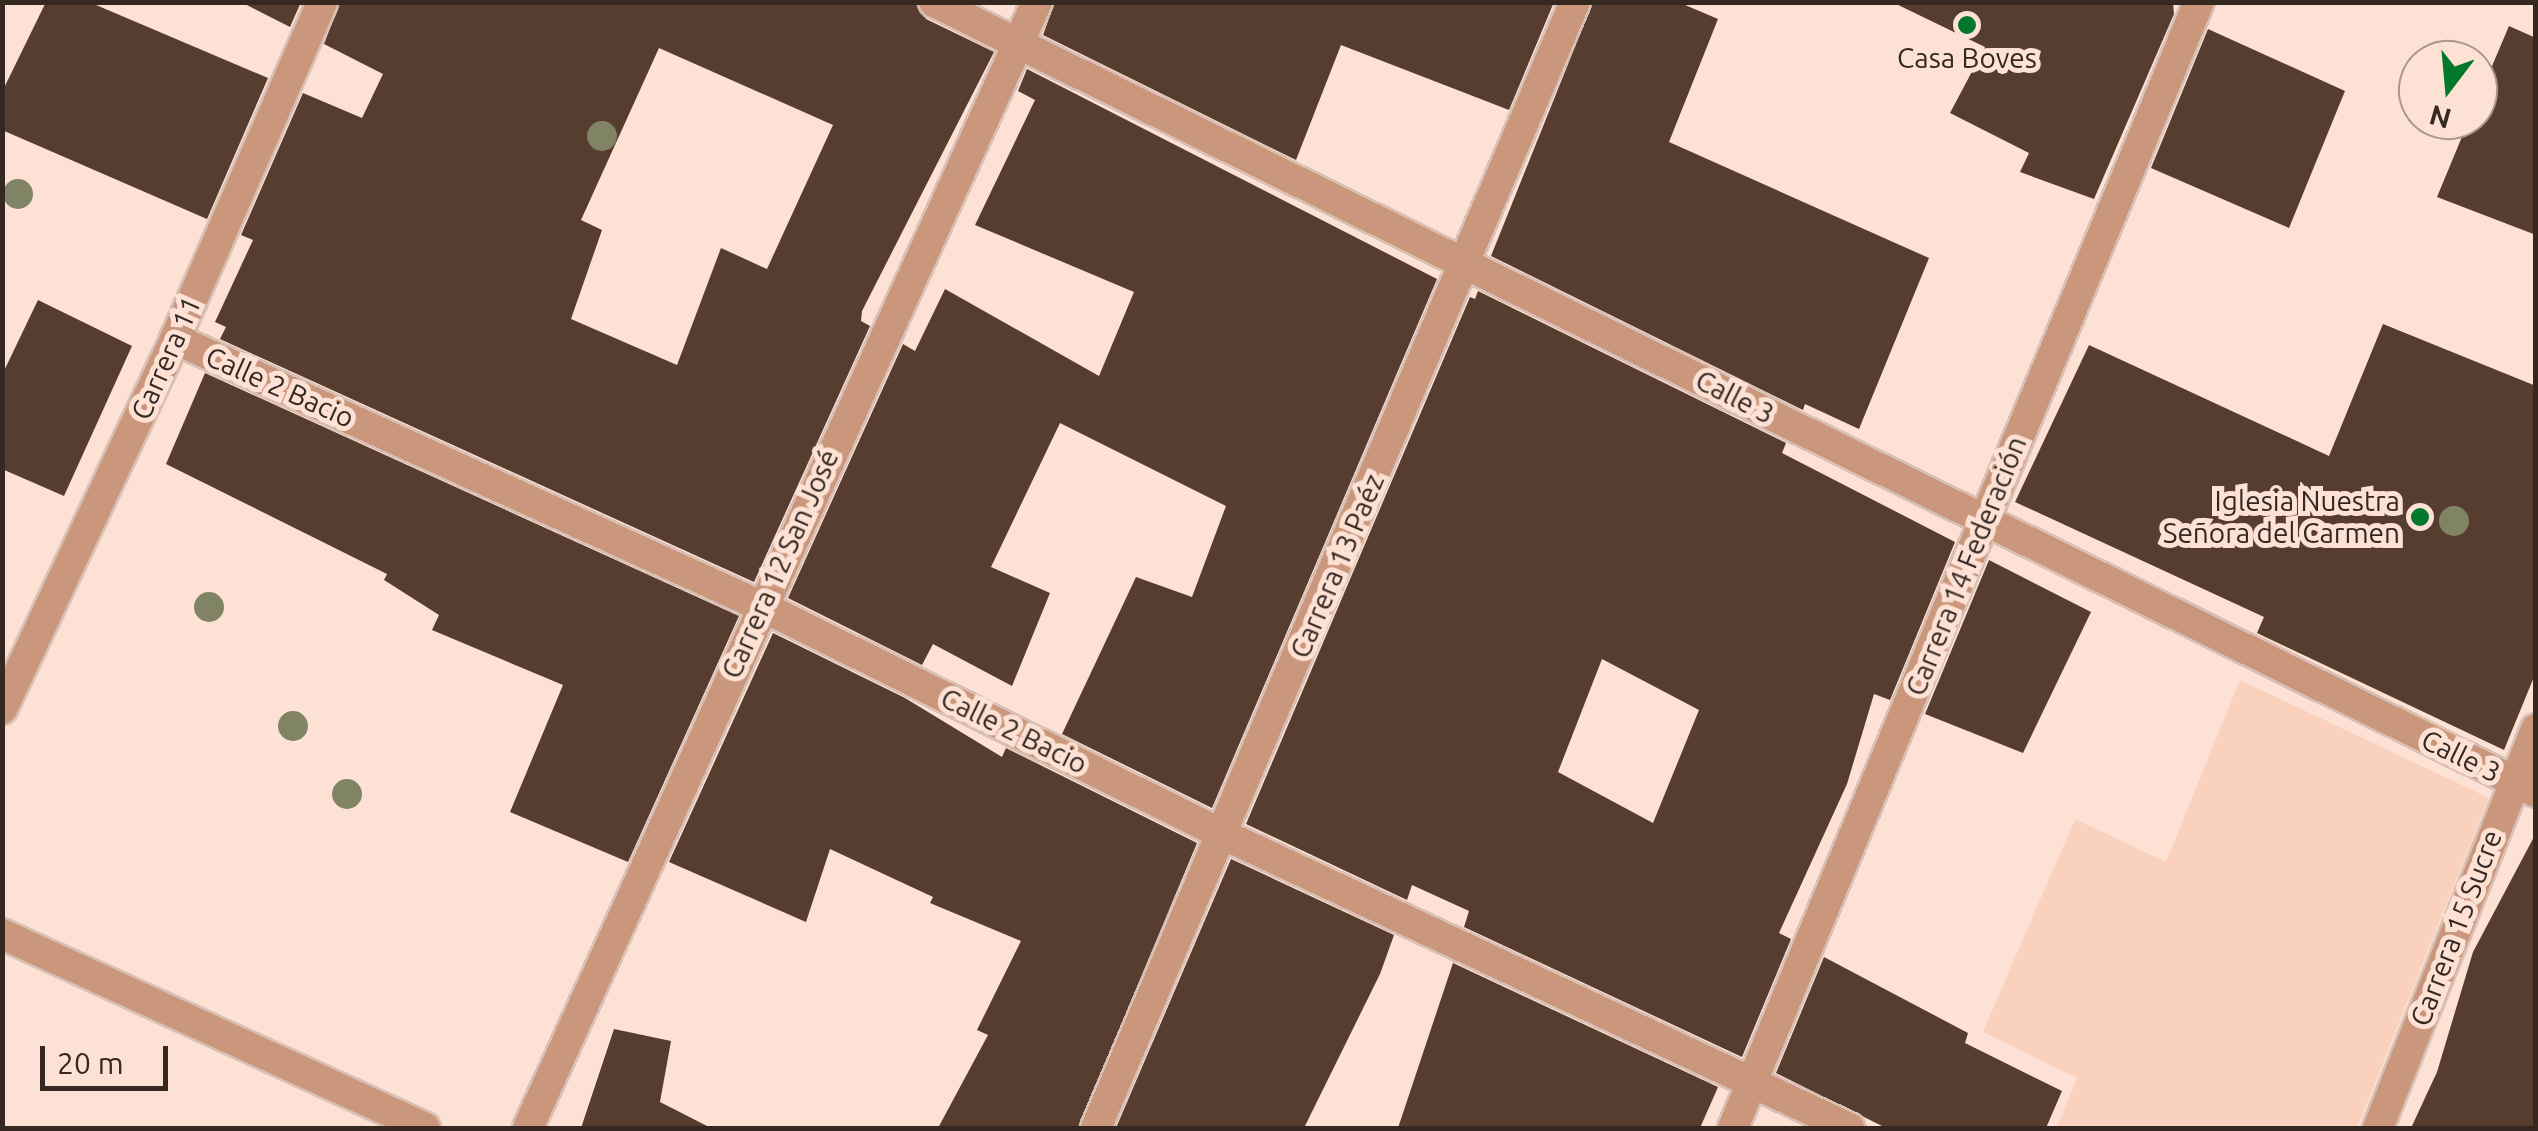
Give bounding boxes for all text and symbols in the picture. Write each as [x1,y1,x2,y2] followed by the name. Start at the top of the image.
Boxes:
[1956,14,1978,36] marker: Casa Boves
[2398,40,2498,140] north arrow
[1897,41,2037,75] place label: Casa Boves
[2426,100,2454,135] text: N
[124,291,208,425] street label: Carrera 11
[201,339,359,435] street label: Calle 2 Bacio
[1690,363,1780,431] street label: Calle 3
[1899,431,2033,701] street label: Carrera 14 Federación
[714,444,846,684] street label: Carrera 12 San José
[1283,469,1391,663] street label: Carrera 13 Paéz
[2163,484,2400,550] place label: Iglesia Nuestra Señora del Carmen
[2409,506,2431,528] marker: Iglesia Nuestra Señora del Carmen
[935,681,1093,781] street label: Calle 2 Bacio
[2416,723,2506,789] street label: Calle 3
[2403,825,2509,1031] street label: Carrera 15 Sucre
[45,1026,172,1088] scale bar
[57,1046,124,1080] text: 20 m

